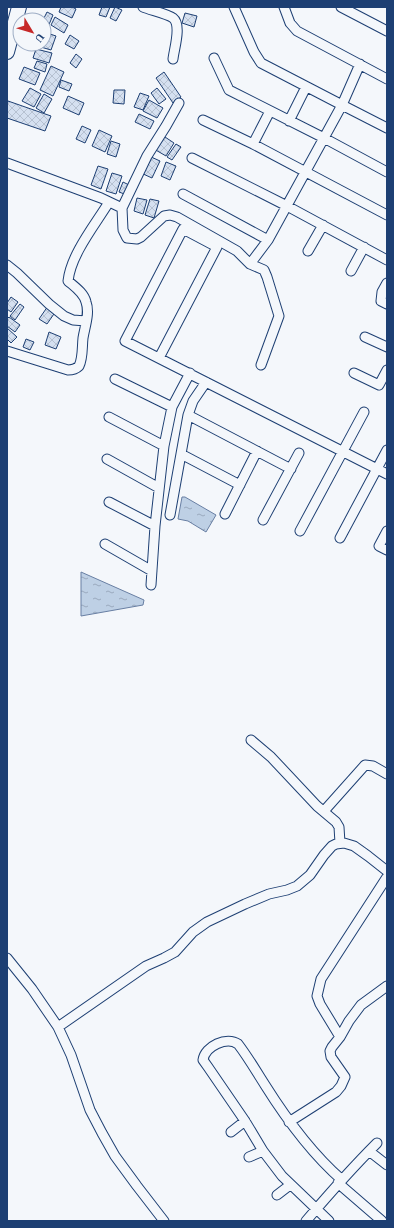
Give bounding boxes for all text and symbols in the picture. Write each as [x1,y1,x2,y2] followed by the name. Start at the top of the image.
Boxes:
[12,12,52,52] north arrow
[33,31,47,45] text: U

